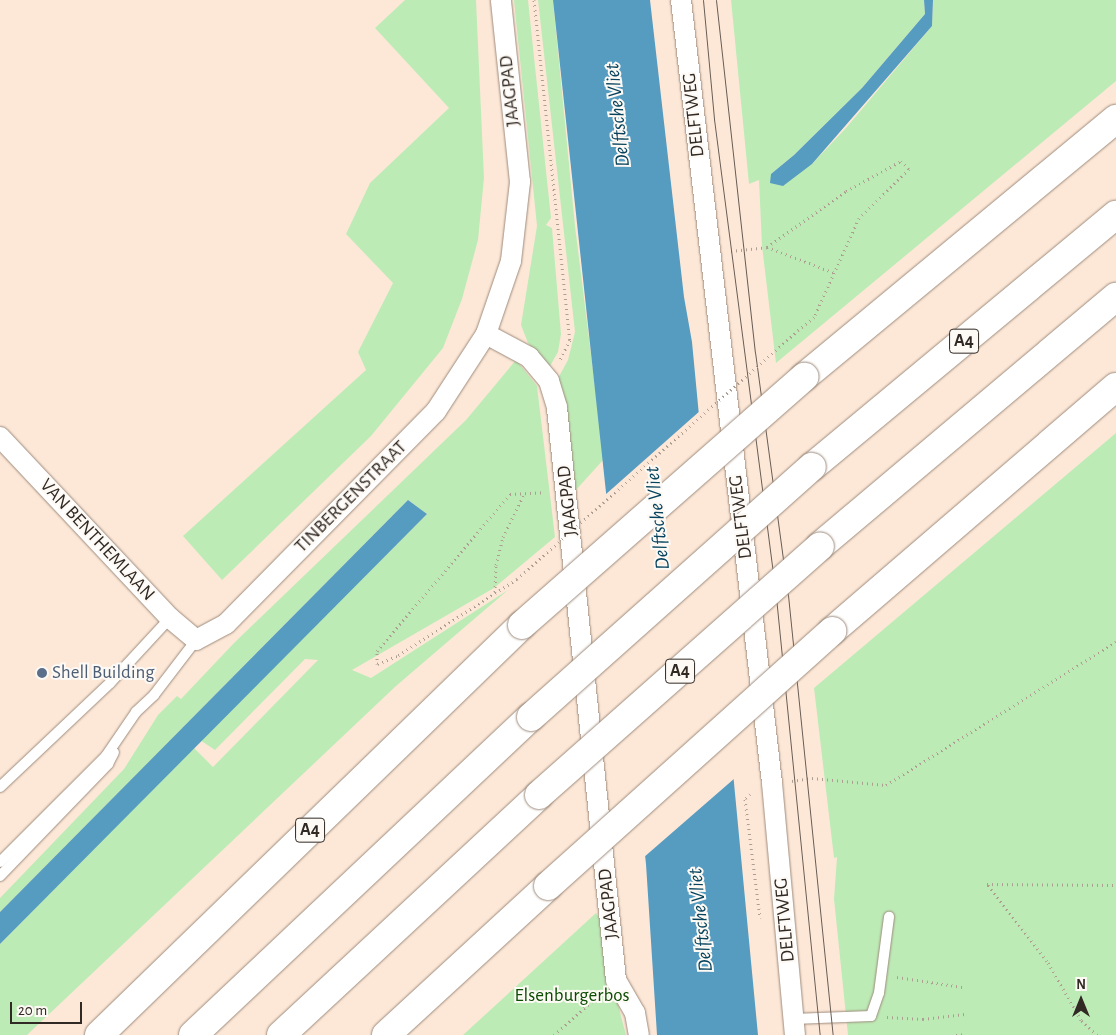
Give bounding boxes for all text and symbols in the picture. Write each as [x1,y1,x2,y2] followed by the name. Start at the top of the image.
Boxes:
[495,54,525,128] street label: JAAGPAD
[601,62,635,168] water label: Delftsche Vliet
[678,72,710,158] street label: DELFTWEG
[949,326,979,356] road number: A4
[290,436,412,558] street label: TINBERGENSTRAAT
[553,464,583,538] street label: JAAGPAD
[641,465,675,571] water label: Delftsche Vliet
[35,474,159,606] street label: VAN BENTHEMLAAN
[725,474,757,560] street label: DELFTWEG
[665,656,695,686] road number: A4
[52,662,155,684] place label: Shell Building
[36,667,48,679] marker: Shell Building
[295,814,325,846] road number: A4
[594,867,624,941] street label: JAAGPAD
[684,867,718,973] water label: Delftsche Vliet
[770,877,800,963] street label: DELFTWEG
[1056,975,1106,1025] north arrow
[1076,978,1086,992] text: N
[514,985,630,1007] park label: Elsenburgerbos
[12,992,85,1024] scale bar
[18,1003,47,1018] text: 20 m

